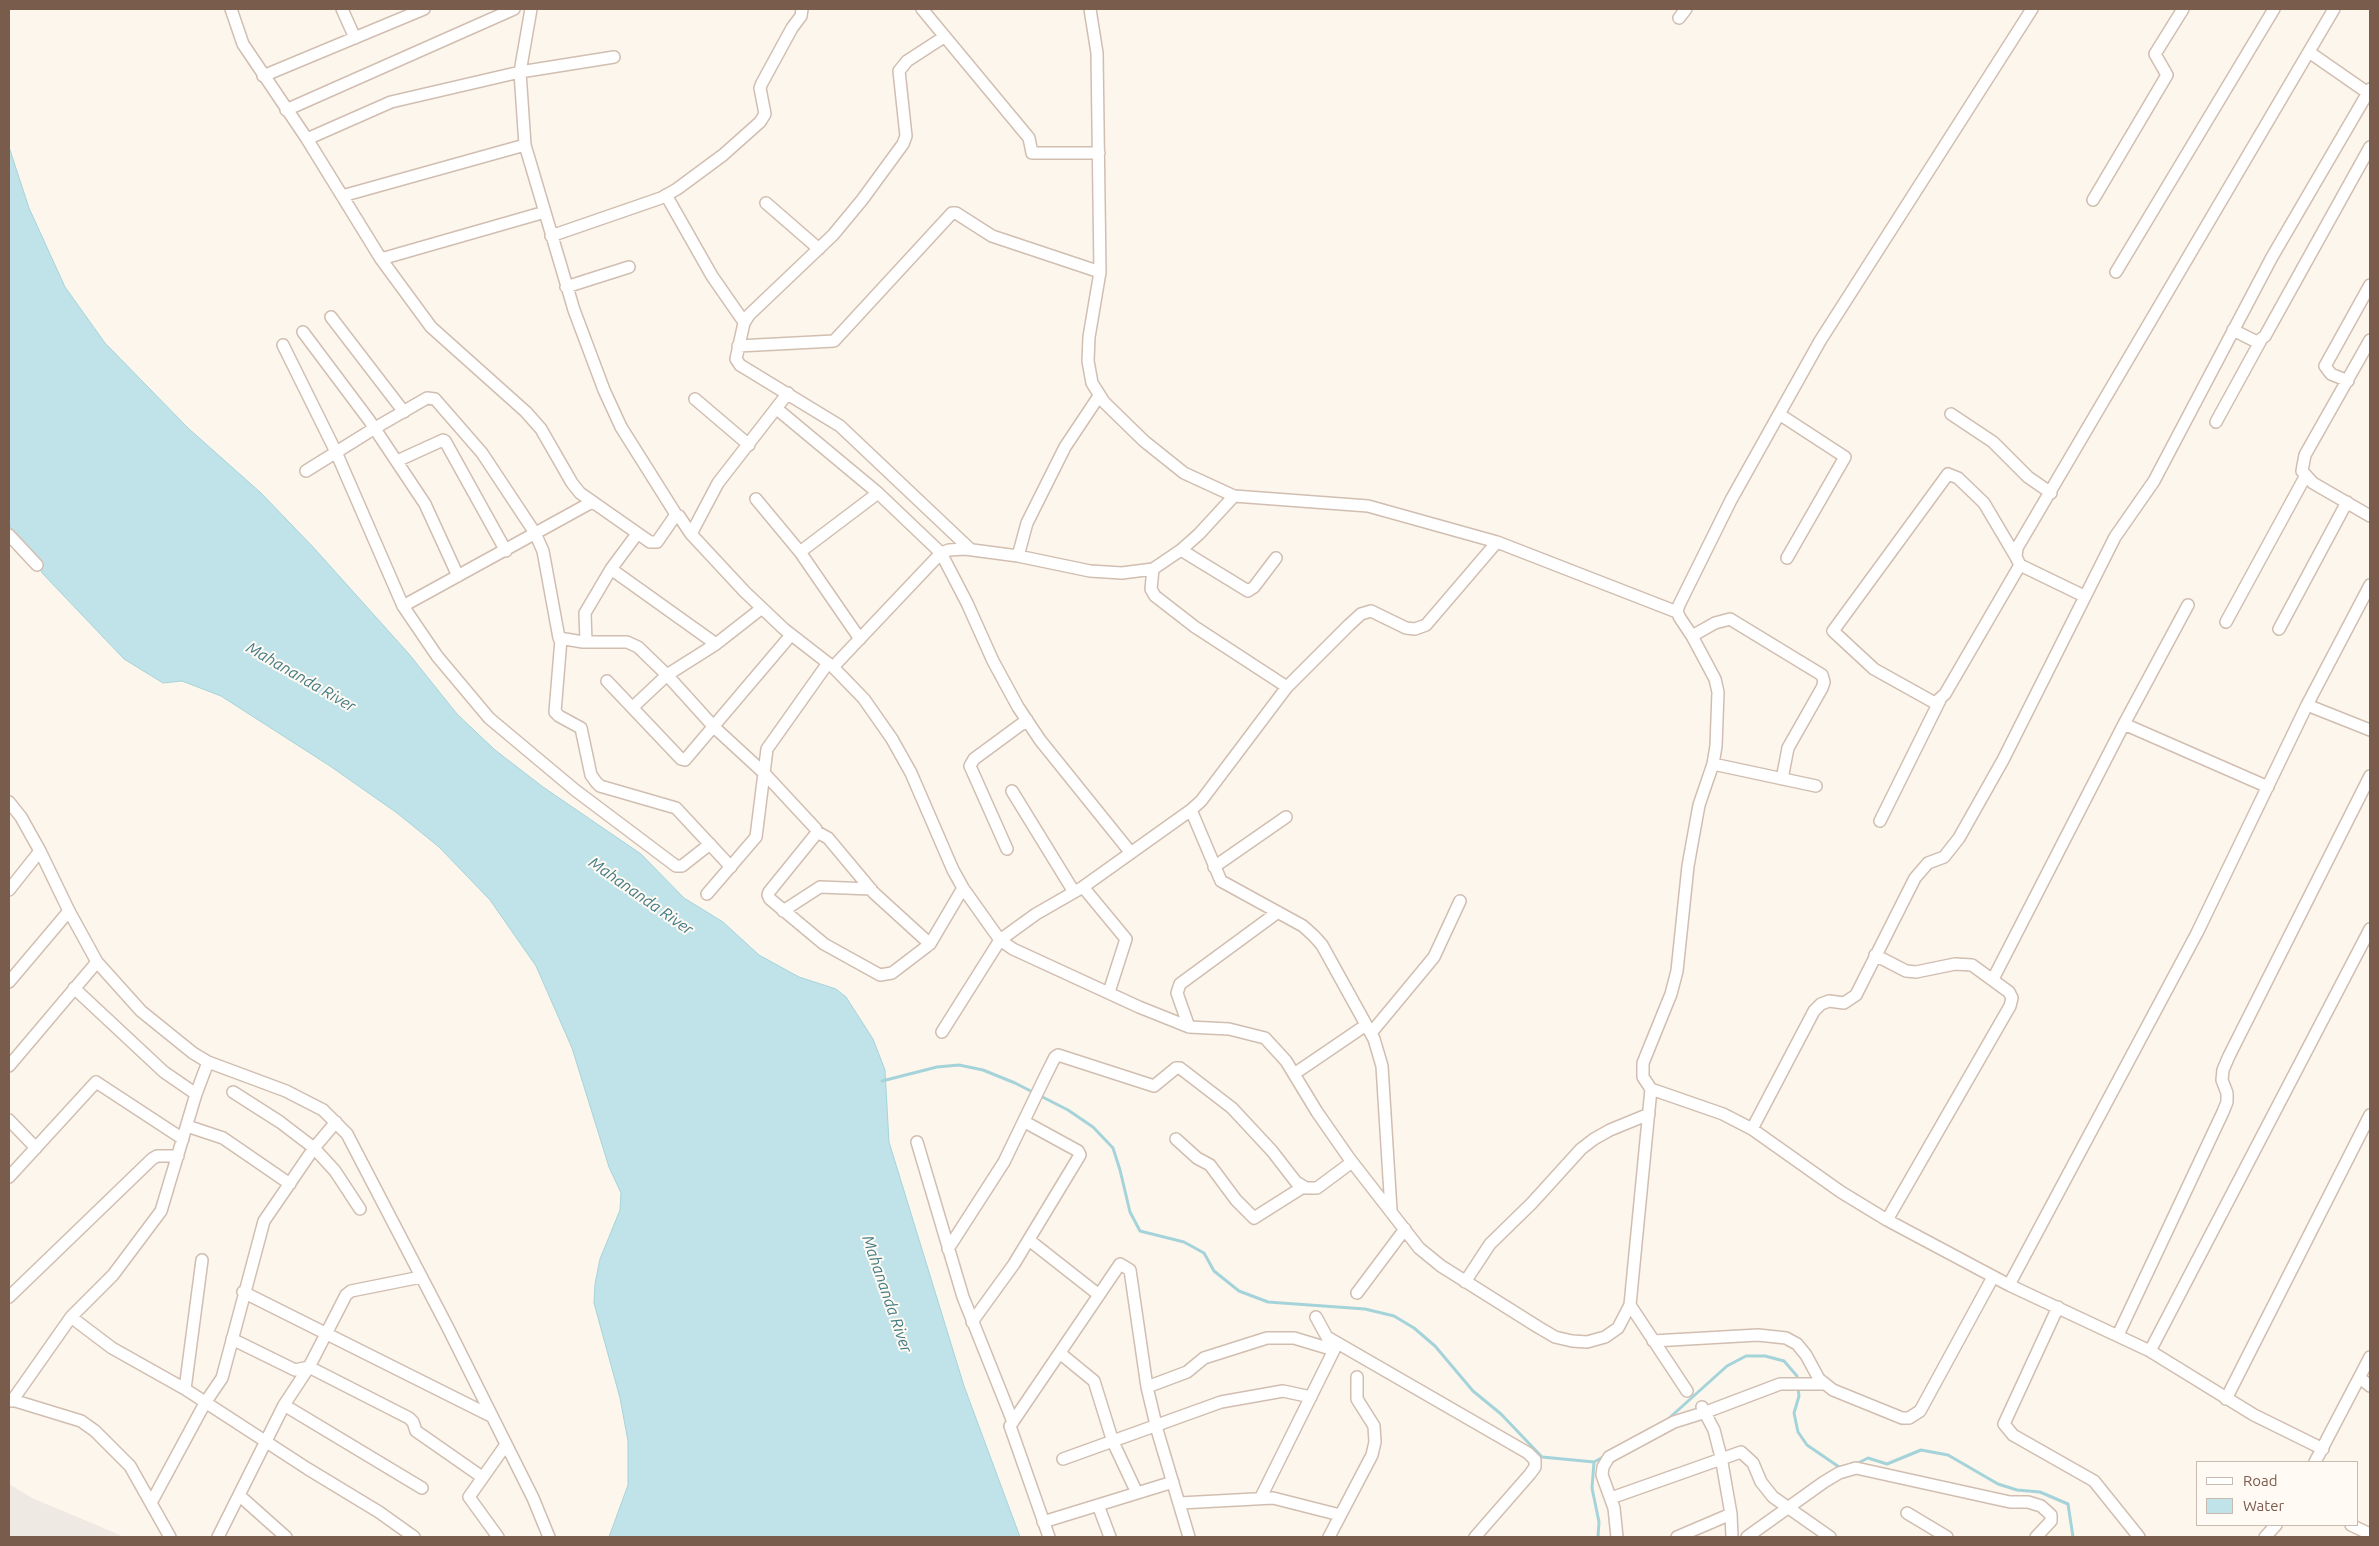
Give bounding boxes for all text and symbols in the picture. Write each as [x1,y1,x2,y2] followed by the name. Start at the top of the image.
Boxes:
[243,638,359,716] water label: Mahananda River
[585,853,697,939] water label: Mahananda River
[858,1233,916,1355] water label: Mahananda River
[2196,1461,2359,1526] legend
[2243,1472,2278,1489] text: Road
[2243,1497,2284,1514] text: Water

